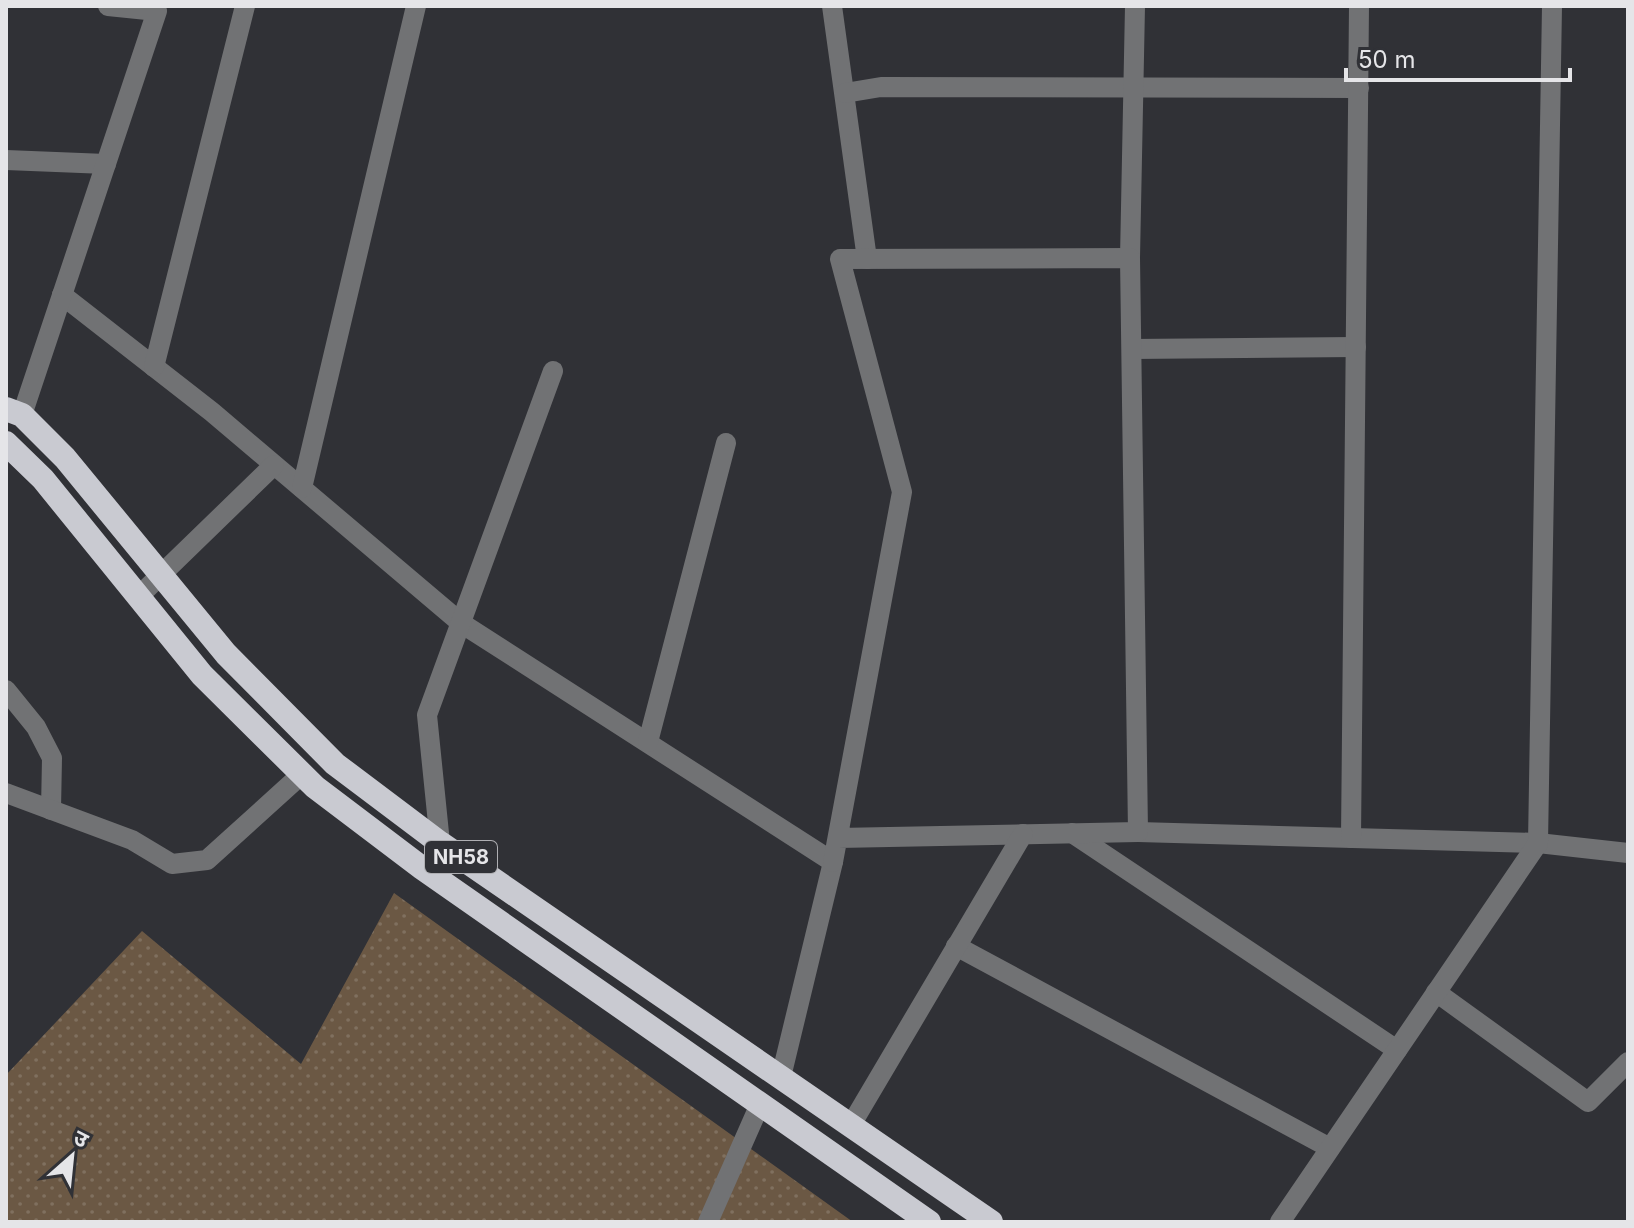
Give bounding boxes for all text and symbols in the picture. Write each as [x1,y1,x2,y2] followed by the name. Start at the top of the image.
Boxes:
[1346,32,1570,82] scale bar
[1358,45,1416,74] text: 50 m
[425,841,497,873] road number: NH58
[32,1116,112,1196] north arrow
[69,1124,94,1153] text: उ

